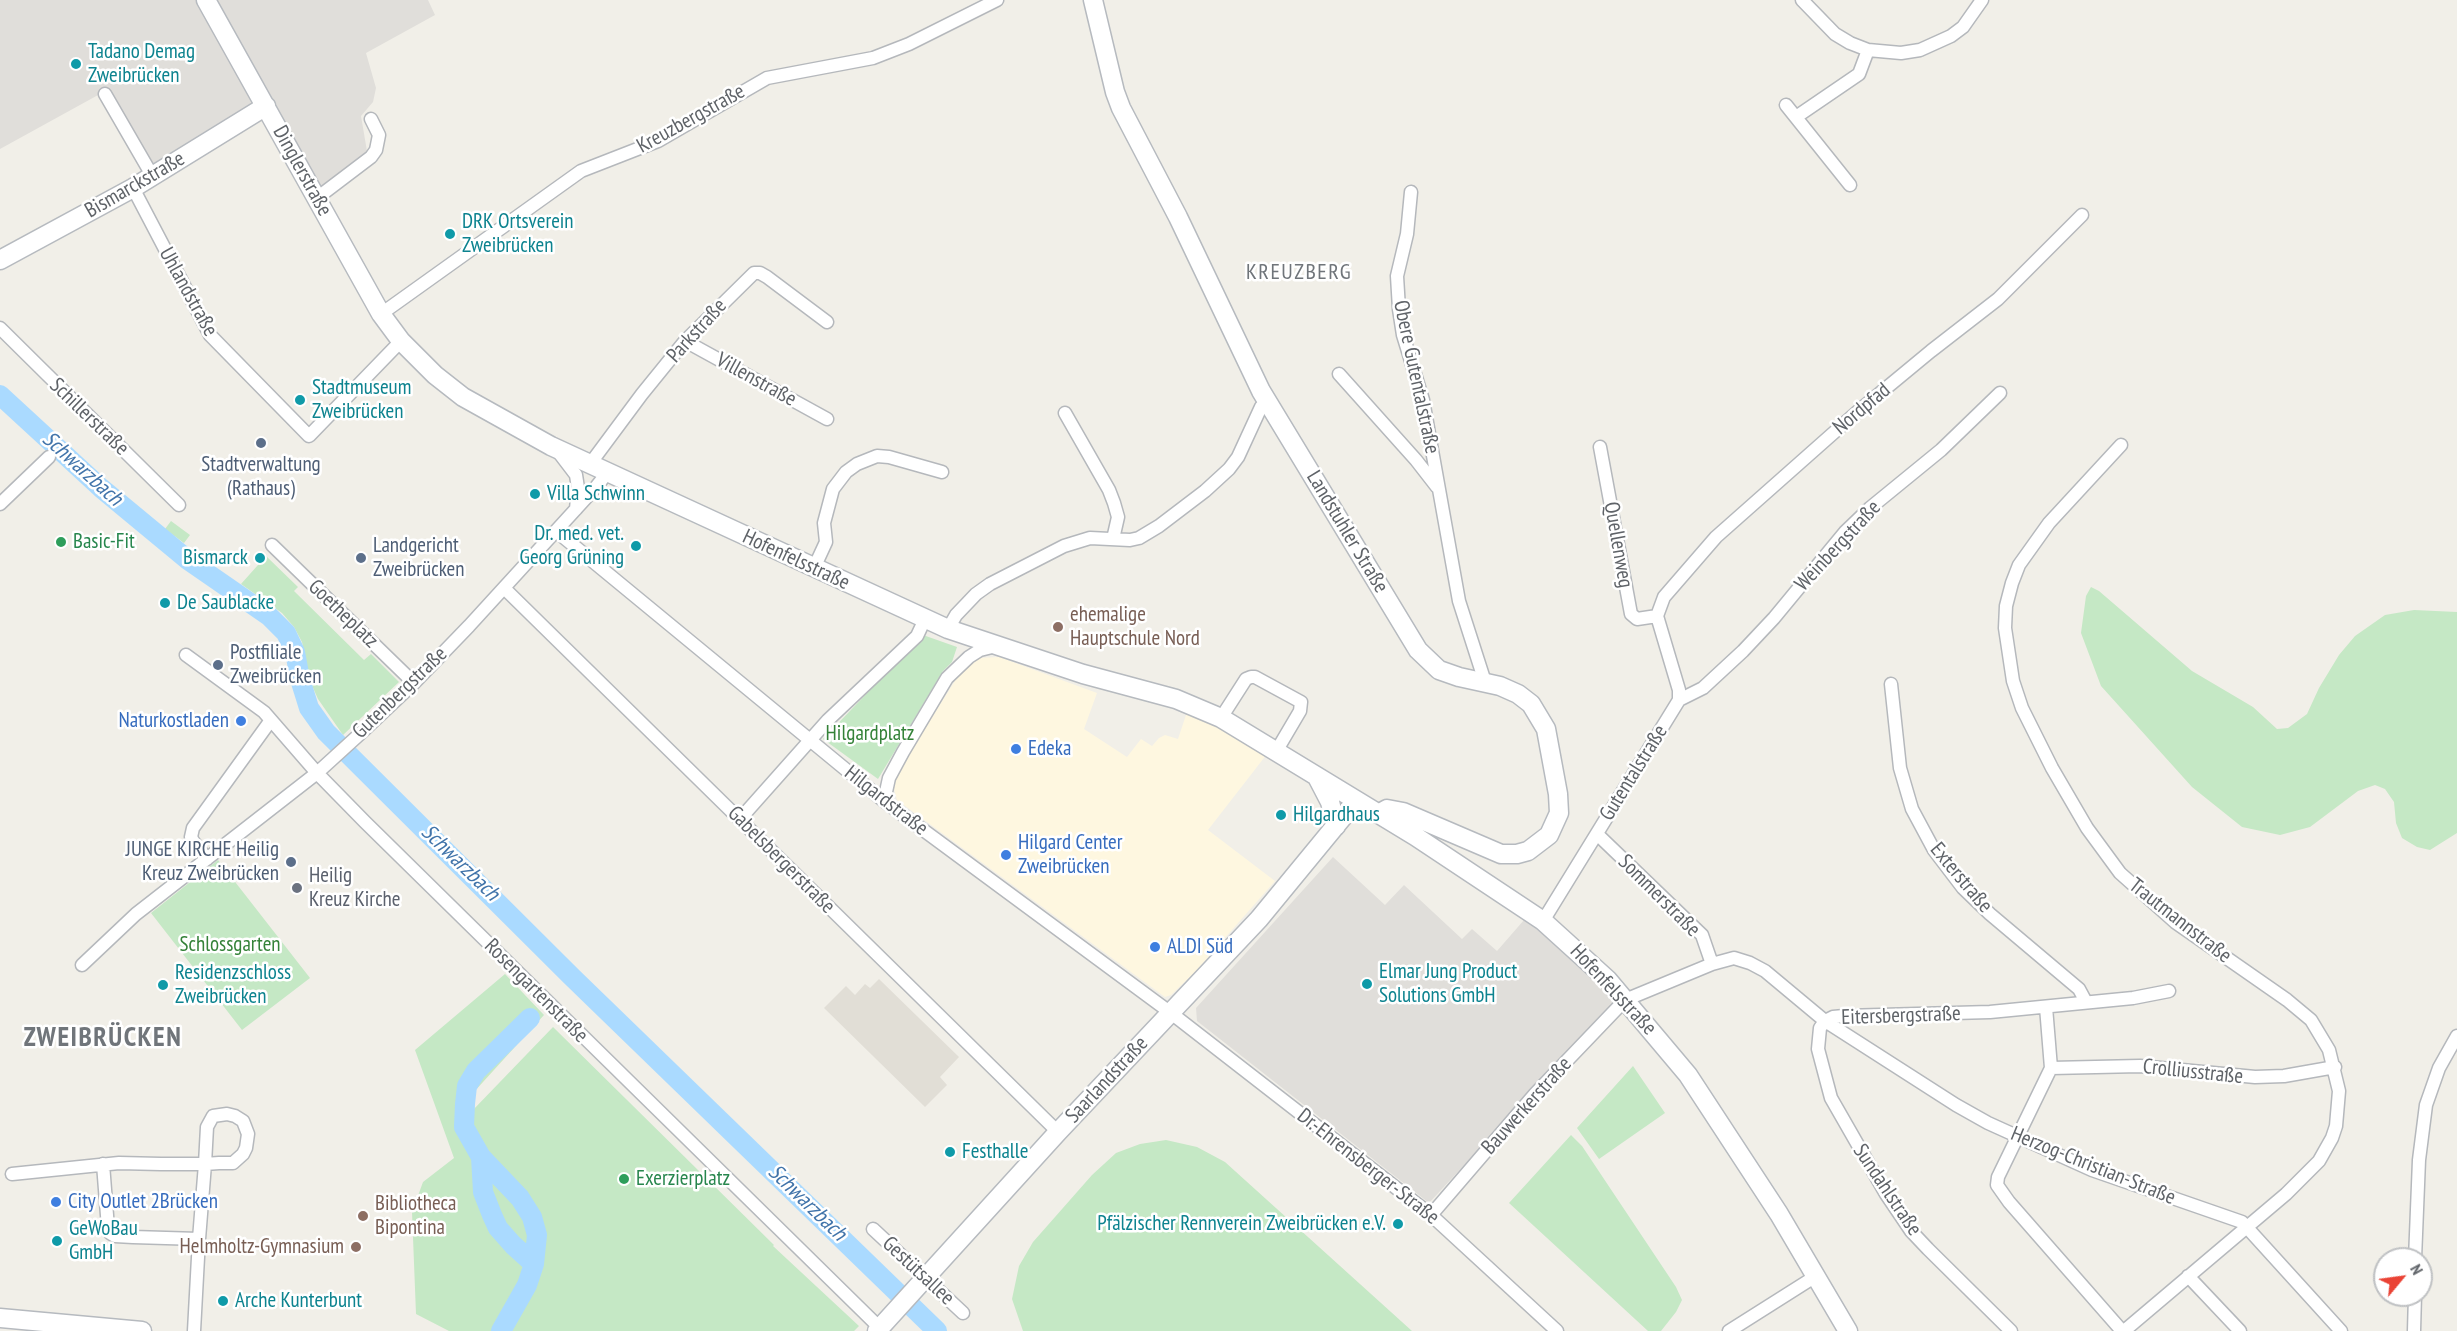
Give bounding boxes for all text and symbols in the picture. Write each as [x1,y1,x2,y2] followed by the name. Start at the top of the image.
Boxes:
[88,39,195,89] place label: Tadano Demag Zweibrücken
[69,57,83,71] marker: Tadano Demag Zweibrücken
[633,79,749,159] street label: Kreuzbergstraße
[267,122,337,220] street label: Dinglerstraße
[81,146,189,224] street label: Bismarckstraße
[462,209,574,259] place label: DRK Ortsverein Zweibrücken
[443,227,457,241] marker: DRK Ortsverein Zweibrücken
[153,243,223,341] street label: Uhlandstraße
[1246,260,1352,286] district label: KREUZBERG
[662,294,732,368] street label: Parkstraße
[1387,298,1445,456] street label: Obere Gutentalstraße
[711,348,801,412] street label: Villenstraße
[44,373,134,461] street label: Schillerstraße
[312,375,411,425] place label: Stadtmuseum Zweibrücken
[1828,378,1896,440] street label: Nordpfad
[293,393,307,407] marker: Stadtmuseum Zweibrücken
[37,426,127,512] water label: Schwarzbach
[254,436,268,450] marker: Stadtverwaltung (Rathaus)
[201,452,321,502] place label: Stadtverwaltung (Rathaus)
[1301,466,1393,598] street label: Landstuhler Straße
[547,481,645,507] place label: Villa Schwinn
[528,487,542,501] marker: Villa Schwinn
[1790,496,1886,596] street label: Weinbergstraße
[1598,500,1638,590] street label: Quellenweg
[520,521,624,571] place label: Dr. med. vet. Georg Grüning
[739,524,853,596] street label: Hofenfelsstraße
[73,529,135,555] place label: Basic-Fit
[373,533,464,583] place label: Landgericht Zweibrücken
[54,535,68,549] marker: Basic-Fit
[629,539,643,553] marker: Dr. med. vet. Georg Grüning
[183,545,248,571] place label: Bismarck
[253,551,267,565] marker: Bismarck
[354,551,368,565] marker: Landgericht Zweibrücken
[303,575,383,653] street label: Goetheplatz
[177,590,274,616] place label: De Saublacke
[158,596,172,610] marker: De Saublacke
[1070,602,1200,652] place label: ehemalige Hauptschule Nord
[1051,620,1065,634] marker: ehemalige Hauptschule Nord
[230,640,321,690] place label: Postfiliale Zweibrücken
[348,642,452,744] street label: Gutenbergstraße
[211,658,225,672] marker: Postfiliale Zweibrücken
[118,708,229,734] place label: Naturkostladen
[234,714,248,728] marker: Naturkostladen
[826,721,914,747] park label: Hilgardplatz
[1595,721,1673,825] street label: Gutentalstraße
[1028,736,1071,762] place label: Edeka
[1009,742,1023,756] marker: Edeka
[839,761,933,841] street label: Hilgardstraße
[722,801,840,919] street label: Gabelsbergerstraße
[1293,802,1380,828] place label: Hilgardhaus
[1274,808,1288,822] marker: Hilgardhaus
[415,819,505,907] water label: Schwarzbach
[1018,830,1122,880] place label: Hilgard Center Zweibrücken
[126,837,279,887] place label: JUNGE KIRCHE Heilig Kreuz Zweibrücken
[1924,838,1998,918] street label: Exterstraße
[999,848,1013,862] marker: Hilgard Center Zweibrücken
[1613,850,1705,942] street label: Sommerstraße
[284,855,298,869] marker: JUNGE KIRCHE Heilig Kreuz Zweibrücken
[309,863,401,913] place label: Heilig Kreuz Kirche
[2124,873,2236,969] street label: Trautmannstraße
[290,881,304,895] marker: Heilig Kreuz Kirche
[179,932,281,958] park label: Schlossgarten
[479,934,593,1048] street label: Rosengartenstraße
[1167,934,1233,960] place label: ALDI Süd
[1565,939,1661,1041] street label: Hofenfelsstraße
[1148,940,1162,954] marker: ALDI Süd
[1379,959,1517,1009] place label: Elmar Jung Product Solutions GmbH
[175,960,291,1010] place label: Residenzschloss Zweibrücken
[1360,977,1374,991] marker: Elmar Jung Product Solutions GmbH
[156,978,170,992] marker: Residenzschloss Zweibrücken
[1841,1001,1961,1031] street label: Eitersbergstraße
[24,1022,182,1054] district label: ZWEIBRÜCKEN
[1061,1032,1153,1128] street label: Saarlandstraße
[1477,1052,1577,1160] street label: Bauwerkerstraße
[2142,1054,2244,1090] street label: Crolliusstraße
[1292,1104,1444,1230] street label: Dr.-Ehrensberger-Straße
[2007,1121,2179,1211] street label: Herzog-Christian-Straße
[962,1139,1028,1165] place label: Festhalle
[1847,1139,1927,1241] street label: Sundahlstraße
[943,1145,957,1159] marker: Festhalle
[762,1159,852,1247] water label: Schwarzbach
[636,1166,730,1192] place label: Exerzierplatz
[617,1172,631,1186] marker: Exerzierplatz
[68,1189,218,1215] place label: City Outlet 2Brücken
[375,1191,456,1241] place label: Bibliotheca Bipontina
[49,1195,63,1209] marker: City Outlet 2Brücken
[356,1209,370,1223] marker: Bibliotheca Bipontina
[1097,1211,1386,1237] place label: Pfälzischer Rennverein Zweibrücken e.V.
[69,1216,138,1266] place label: GeWoBau GmbH
[1391,1217,1405,1231] marker: Pfälzischer Rennverein Zweibrücken e.V.
[877,1231,959,1311] street label: Gestütsallee
[50,1234,64,1248] marker: GeWoBau GmbH
[180,1234,344,1260] place label: Helmholtz-Gymnasium
[349,1240,363,1254] marker: Helmholtz-Gymnasium
[2373,1247,2433,1307] north arrow
[2406,1261,2428,1278] text: N
[235,1288,362,1314] place label: Arche Kunterbunt
[216,1294,230,1308] marker: Arche Kunterbunt

